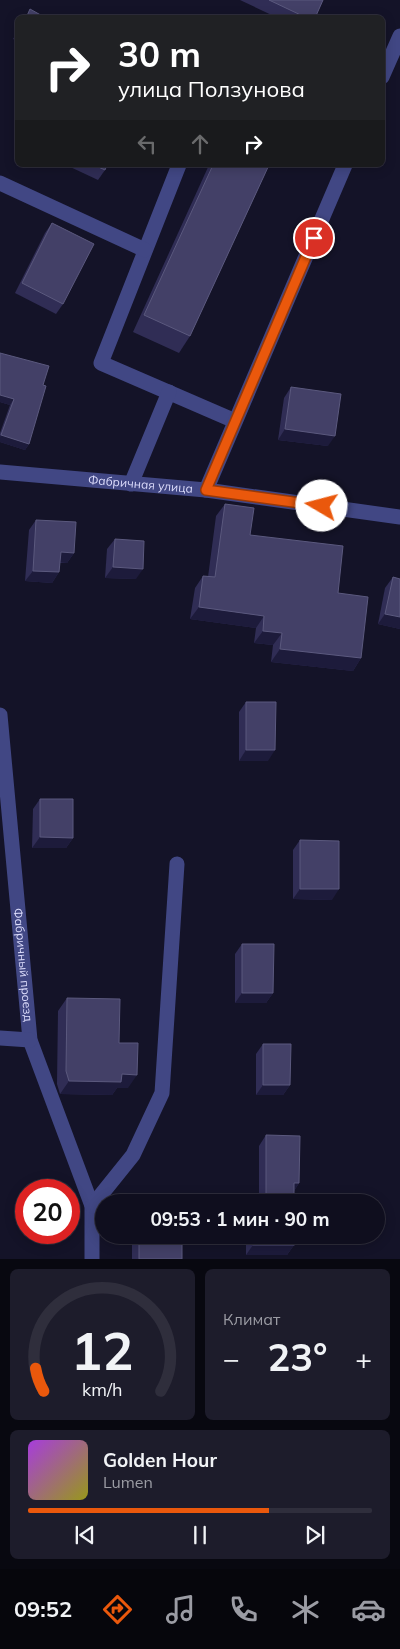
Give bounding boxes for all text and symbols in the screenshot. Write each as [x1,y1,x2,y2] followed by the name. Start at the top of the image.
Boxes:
[118,32,201,76] text: 30 m
[35,35,100,100] icon: right
[118,75,305,103] text: улица Ползунова
[133,130,161,158] icon: left
[186,130,214,158] icon: ahead
[239,130,267,158] icon: right
[293,217,335,259] pin
[300,224,328,252] icon: arrive
[87,472,194,496] street label: Фабричная улица
[295,479,347,531] position arrow
[11,907,36,1022] street label: Фабричный проезд
[15,1179,80,1244] speed limit sign: 20
[150,1207,330,1231] text: 09:53 · 1 мин · 90 m
[223,1309,280,1329] text: Климат
[71,1318,134,1383] text: 12
[267,1333,328,1381] text: 23°
[223,1341,240,1376] text: −
[355,1341,372,1376] text: +
[82,1378,123,1400] text: km/h
[103,1448,217,1472] text: Golden Hour
[103,1472,153,1492] text: Lumen
[71,1521,99,1549] icon: previous
[186,1521,214,1549] icon: pause
[301,1521,329,1549] icon: next
[100,1592,135,1627] icon: directions
[163,1592,198,1627] icon: music
[226,1592,261,1627] icon: phone
[288,1592,323,1627] icon: climate
[351,1592,386,1627] icon: car
[14,1595,72,1623] text: 09:52

